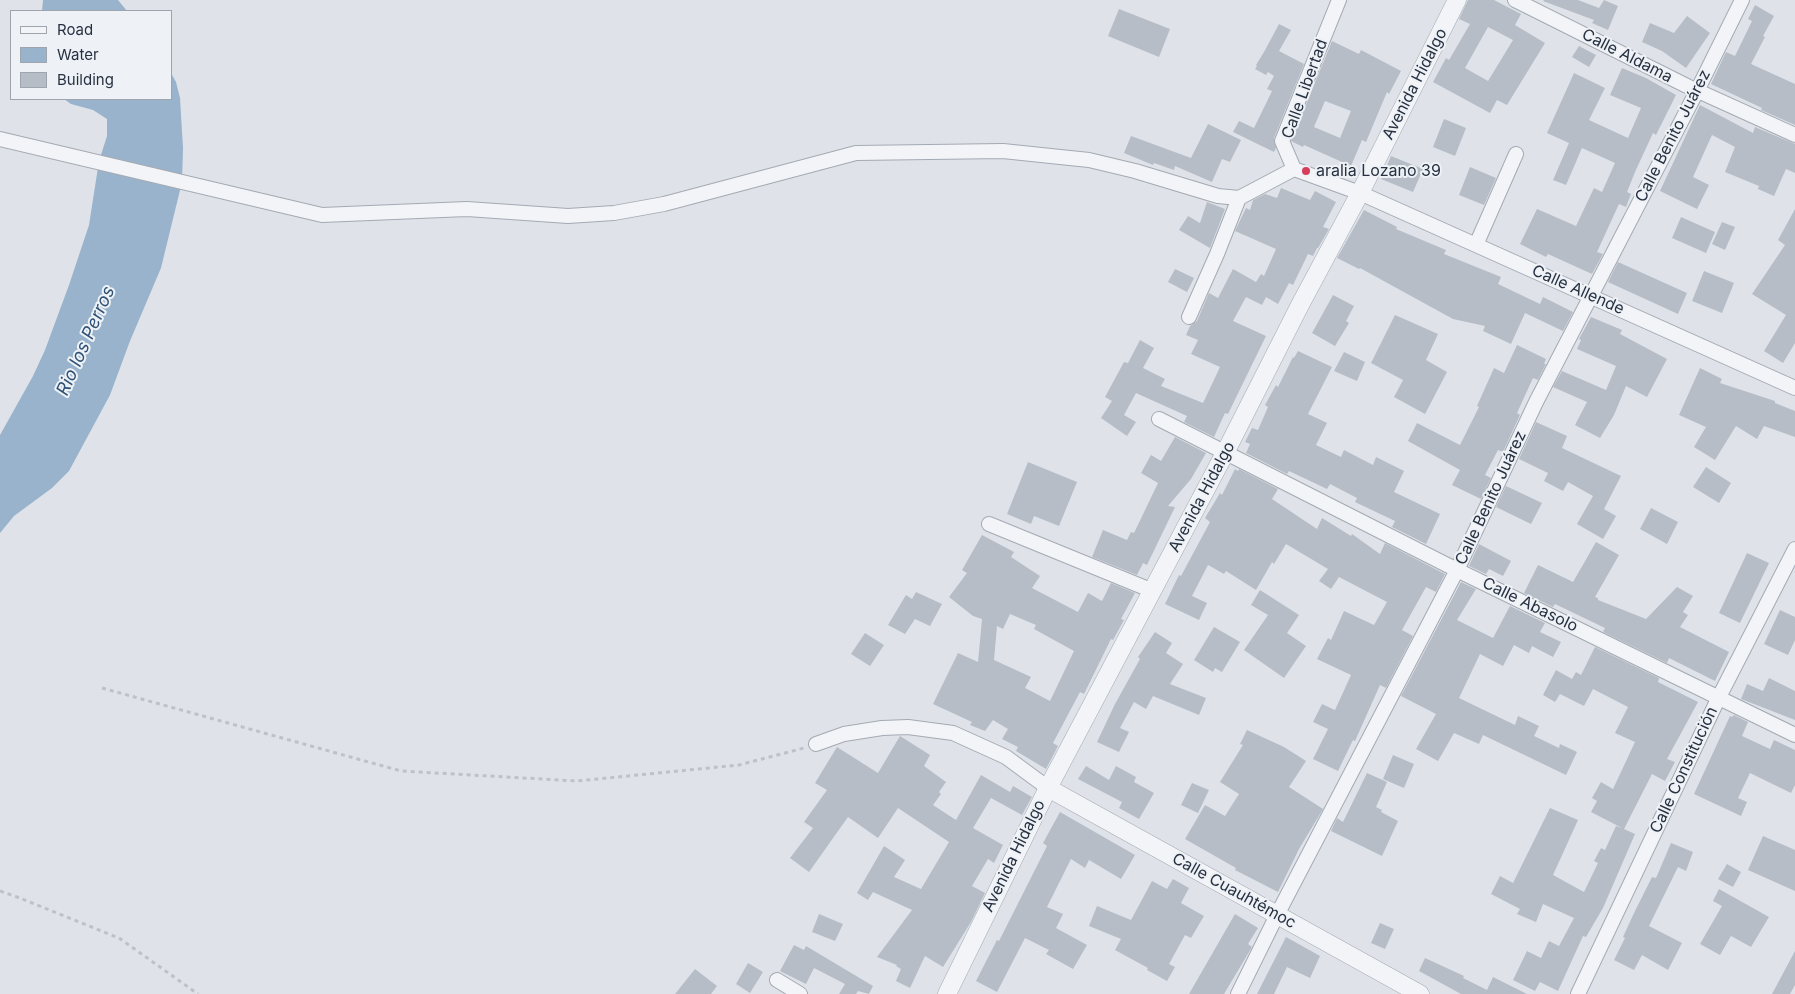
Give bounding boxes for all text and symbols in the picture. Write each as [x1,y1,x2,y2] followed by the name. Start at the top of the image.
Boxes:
[10,10,172,100] legend
[57,20,93,39] text: Road
[1379,25,1451,143] street label: Avenida Hidalgo
[1579,25,1675,87] street label: Calle Aldama
[1278,37,1332,141] street label: Calle Libertad
[57,45,99,64] text: Water
[1631,67,1715,205] street label: Calle Benito Juárez
[57,70,114,89] text: Building
[1316,161,1441,181] place label: aralia Lozano 39
[1300,165,1312,177] marker: aralia Lozano 39
[1529,261,1627,319] street label: Calle Allende
[52,283,120,399] water label: Rio los Perros
[1451,428,1531,568] street label: Calle Benito Juárez
[1165,438,1239,556] street label: Avenida Hidalgo
[1479,574,1581,636] street label: Calle Abasolo
[1646,704,1722,836] street label: Calle Constitución
[979,797,1049,915] street label: Avenida Hidalgo
[1169,849,1299,933] street label: Calle Cuauhtémoc

